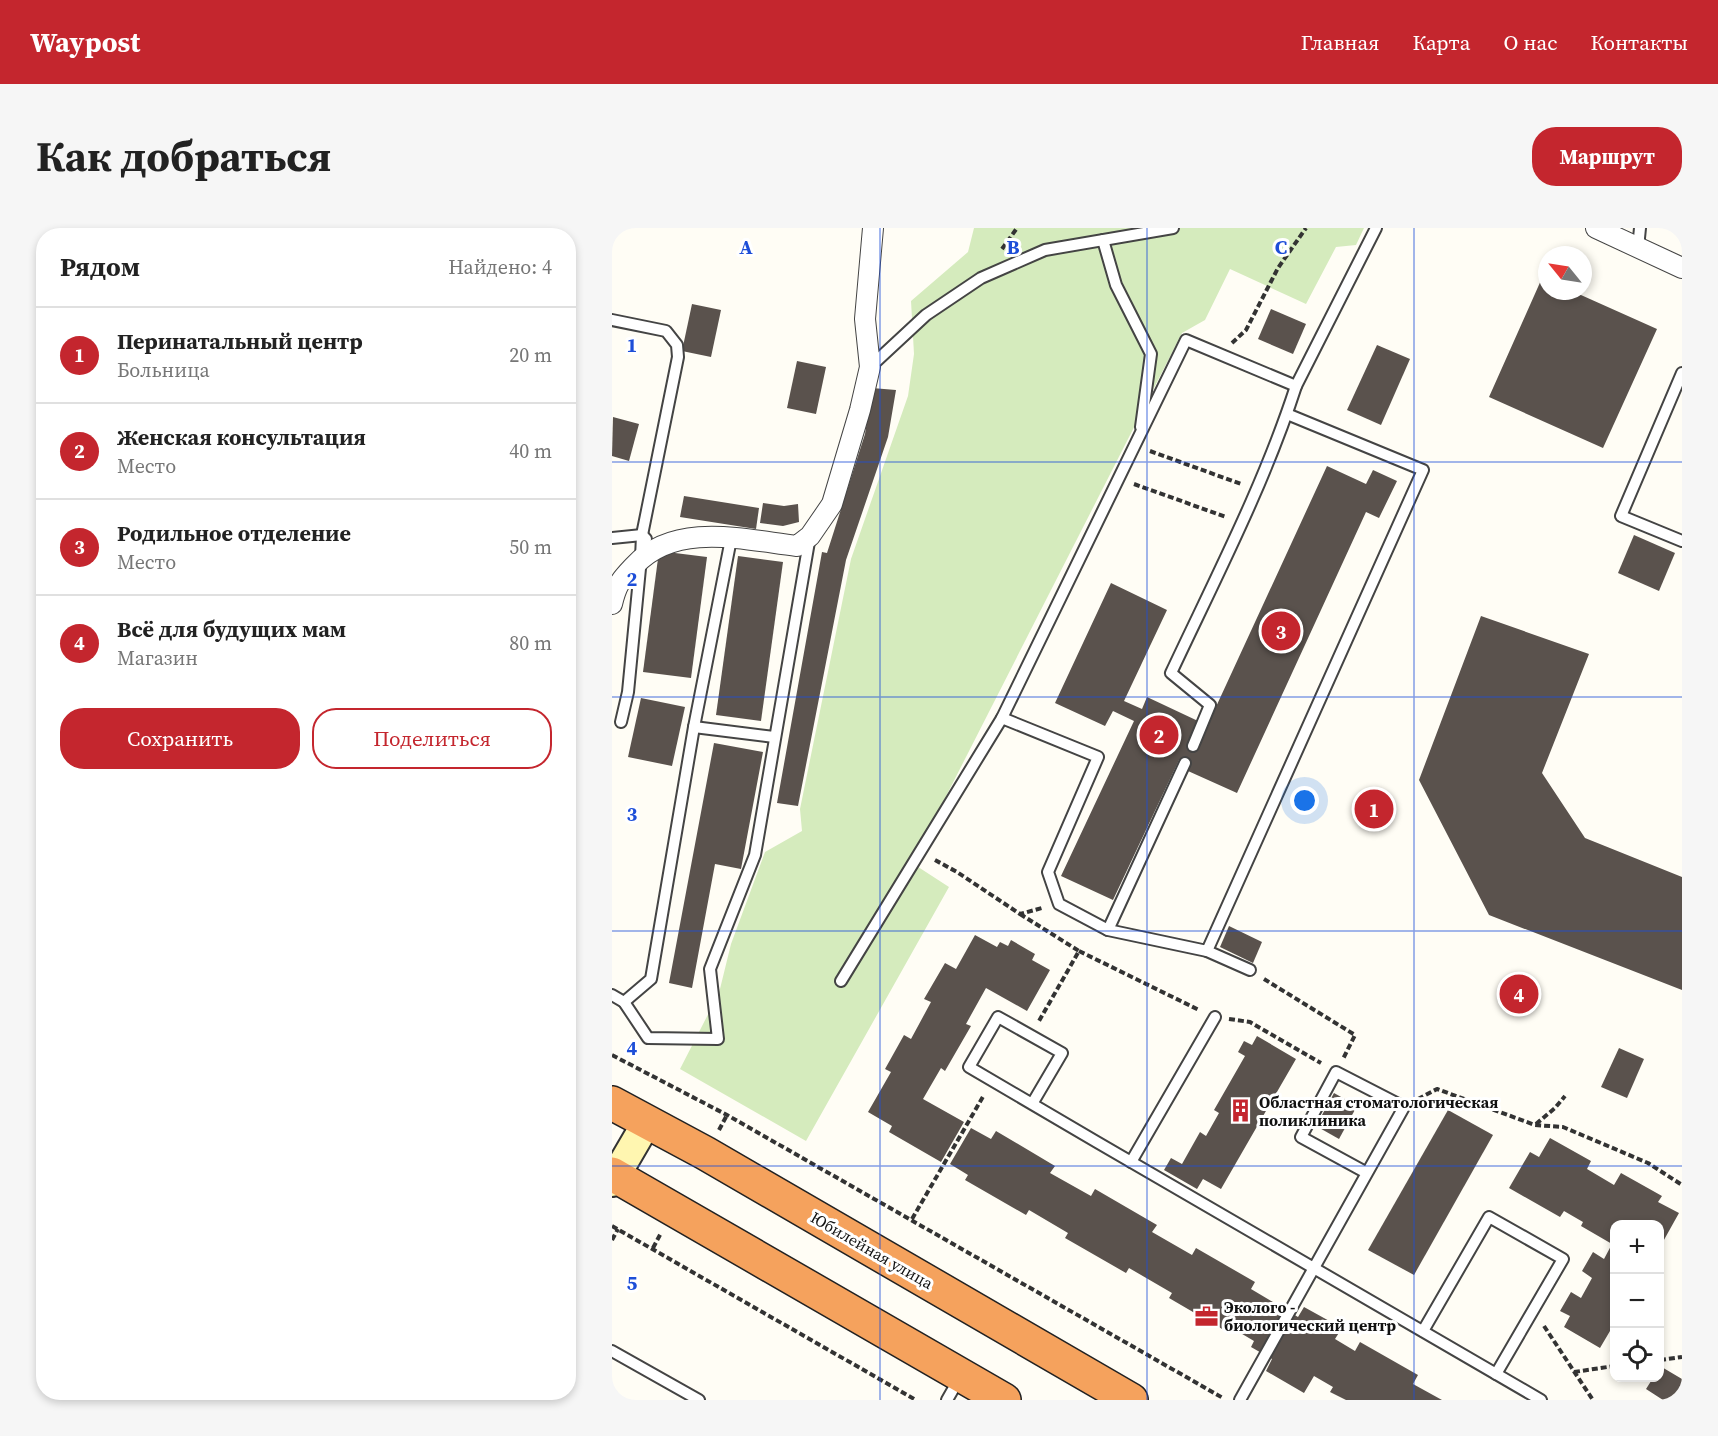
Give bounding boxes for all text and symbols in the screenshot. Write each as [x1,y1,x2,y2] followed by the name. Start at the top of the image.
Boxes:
[30,23,140,61] text: Waypost
[1301,28,1379,57] text: Главная
[1412,28,1470,57] text: Карта
[1503,28,1557,57] text: О нас
[1590,28,1688,57] text: Контакты
[36,127,331,185] text: Как добраться
[1532,127,1682,186] button: Маршрут
[739,233,753,261] text: A
[1006,233,1020,261] text: B
[1275,233,1287,261] text: C
[1538,246,1592,300] north arrow
[60,249,140,285] text: Рядом
[448,253,552,281] text: Найдено: 4
[117,326,363,356] text: Перинатальный центр
[627,331,637,359] text: 1
[74,341,85,369] text: 1
[509,341,552,369] text: 20 m
[117,356,210,384] text: Больница
[117,422,366,452] text: Женская консультация
[74,437,85,465] text: 2
[509,437,552,465] text: 40 m
[117,452,176,480] text: Место
[117,518,351,548] text: Родильное отделение
[74,533,85,561] text: 3
[509,533,552,561] text: 50 m
[117,548,176,576] text: Место
[627,565,638,593] text: 2
[1262,608,1300,654] pin: 3
[117,614,346,644] text: Всё для будущих мам
[74,629,85,657] text: 4
[509,629,552,657] text: 80 m
[117,644,198,672] text: Магазин
[60,708,300,769] button: Сохранить
[312,708,552,769] button: Поделиться
[1140,712,1178,758] pin: 2
[1290,786,1319,815] your location
[1354,786,1394,832] pin: 1
[627,800,638,828] text: 3
[1500,972,1538,1017] pin: 4
[627,1034,638,1062] text: 4
[1259,1091,1498,1131] place label: Областная стоматологическая поликлиника
[1228,1098,1254,1124] building icon: Областная стоматологическая поликлиника
[807,1206,938,1294] street label: Юбилейная улица
[1610,1220,1664,1382] map controls
[1610,1220,1664,1274] button: +
[627,1269,638,1297] text: 5
[1610,1274,1664,1328] button: −
[1224,1296,1396,1336] place label: Эколого - биологический центр
[1193,1303,1219,1329] office icon: Эколого - биологический центр
[1610,1328,1664,1382] button: locate

